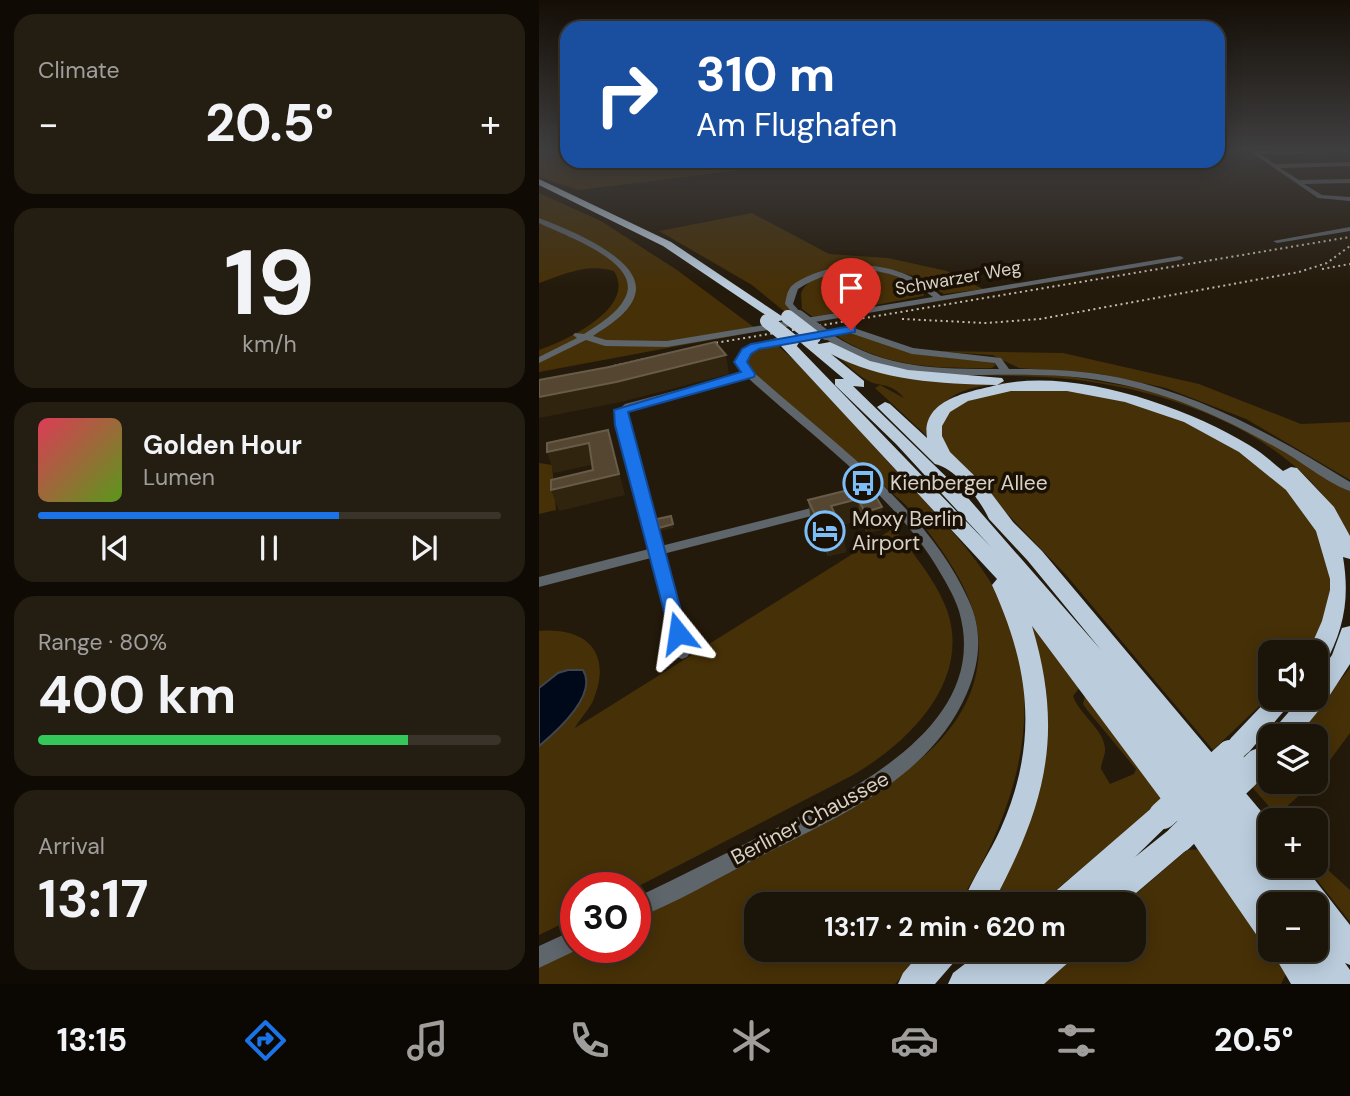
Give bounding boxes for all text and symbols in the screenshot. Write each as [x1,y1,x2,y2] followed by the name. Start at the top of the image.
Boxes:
[696,42,835,106] text: 310 m
[581,49,672,140] icon: right
[38,55,120,85] text: Climate
[205,89,334,157] text: 20.5°
[38,99,59,149] text: −
[480,99,501,149] text: +
[696,104,897,146] text: Am Flughafen
[224,224,315,342] text: 19
[893,255,1023,301] street label: Schwarzer Weg
[821,258,881,330] pin
[832,269,870,307] icon: arrive
[242,329,297,359] text: km/h
[143,428,302,462] text: Golden Hour
[143,462,215,492] text: Lumen
[842,462,884,504] bus stop icon: Kienberger Allee
[890,469,1048,497] place label: Kienberger Allee
[852,505,964,557] place label: Moxy Berlin Airport
[804,510,846,552] hotel icon: Moxy Berlin Airport
[96,529,134,567] icon: previous
[250,529,288,567] icon: pause
[405,529,443,567] icon: next
[641,596,715,670] position arrow
[38,627,167,657] text: Range · 80%
[1258,640,1328,962] map controls
[1258,640,1328,710] button: sound
[38,661,236,729] text: 400 km
[1258,724,1328,794] button: layers
[726,765,894,871] street label: Berliner Chaussee
[1258,808,1328,878] button: +
[38,831,105,861] text: Arrival
[38,865,148,933] text: 13:17
[560,872,651,963] speed limit sign: 30
[1258,892,1328,962] button: −
[824,910,1066,944] text: 13:17 · 2 min · 620 m
[241,1016,290,1065] icon: directions
[403,1016,452,1065] icon: music
[565,1016,614,1065] icon: phone
[727,1016,776,1065] icon: climate
[890,1016,939,1065] icon: car
[1052,1016,1101,1065] icon: filters
[57,1019,127,1061] text: 13:15
[1214,1019,1293,1061] text: 20.5°

